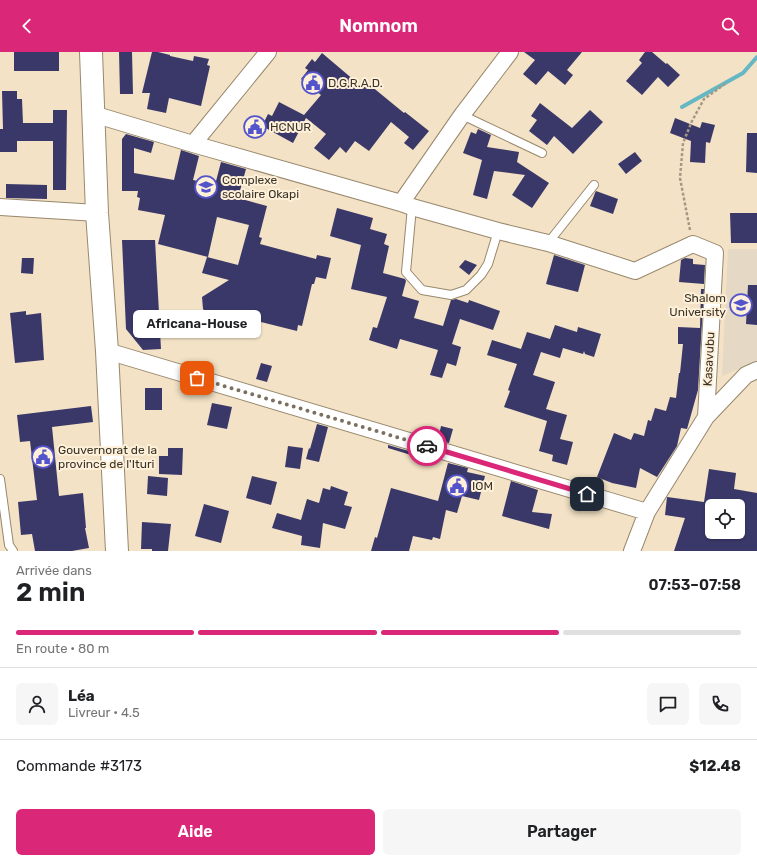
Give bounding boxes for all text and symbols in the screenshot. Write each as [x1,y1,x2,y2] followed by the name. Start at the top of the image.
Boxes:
[16,15,38,37] icon: back
[339,15,418,37] text: Nomnom
[719,15,741,37] icon: search
[300,70,326,96] public building icon: D.G.R.A.D.
[328,76,383,90] place label: D.G.R.A.D.
[242,114,268,140] public building icon: HCNUR
[270,120,311,134] place label: HCNUR
[222,173,299,201] place label: Complexe scolaire Okapi
[193,174,219,200] school or university icon: Complexe scolaire Okapi
[669,291,726,319] place label: Shalom University
[728,292,754,318] school or university icon: Shalom University
[133,310,261,338] callout: Africana-House
[147,316,247,331] text: Africana-House
[701,331,717,387] street label: Kasavubu
[180,361,214,395] pin
[186,367,208,389] icon: bag
[407,426,447,466] courier
[416,435,438,457] icon: car
[58,443,157,471] place label: Gouvernorat de la province de l'Ituri
[30,444,56,470] public building icon: Gouvernorat de la province de l'Ituri
[444,473,470,499] public building icon: IOM
[570,477,604,511] pin
[472,479,493,493] place label: IOM
[576,483,598,505] icon: home
[705,499,745,539] map controls
[705,499,745,539] button: locate
[16,563,92,578] text: Arrivée dans
[649,576,741,594] text: 07:53–07:58
[16,577,85,608] text: 2 min
[16,641,109,656] text: En route · 80 m
[16,683,58,725] button: person
[647,683,689,725] button: chat
[699,683,741,725] button: phone
[68,687,95,705] text: Léa
[68,705,140,720] text: Livreur · 4.5
[16,757,142,775] text: Commande #3173
[689,757,741,775] text: $12.48
[16,809,375,855] button: Aide
[383,809,741,855] button: Partager

